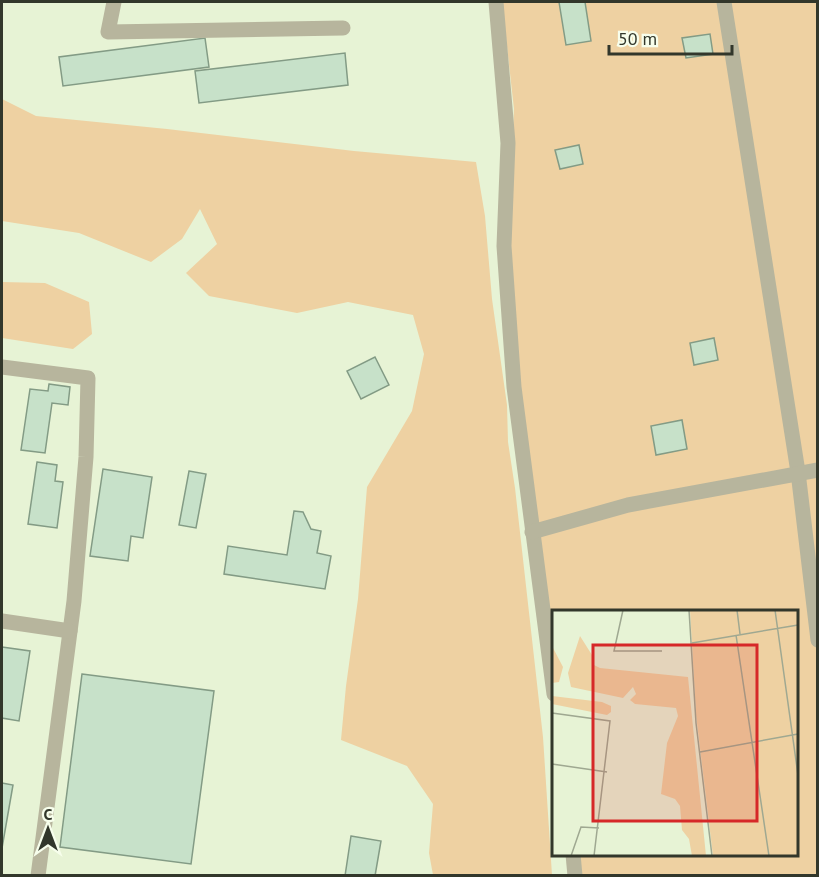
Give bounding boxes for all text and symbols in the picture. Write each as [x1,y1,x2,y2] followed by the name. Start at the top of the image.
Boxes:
[609,18,732,56] scale bar
[618,27,657,50] text: 50 m
[552,610,798,856] inset map
[18,799,78,859] north arrow
[44,804,53,824] text: С

